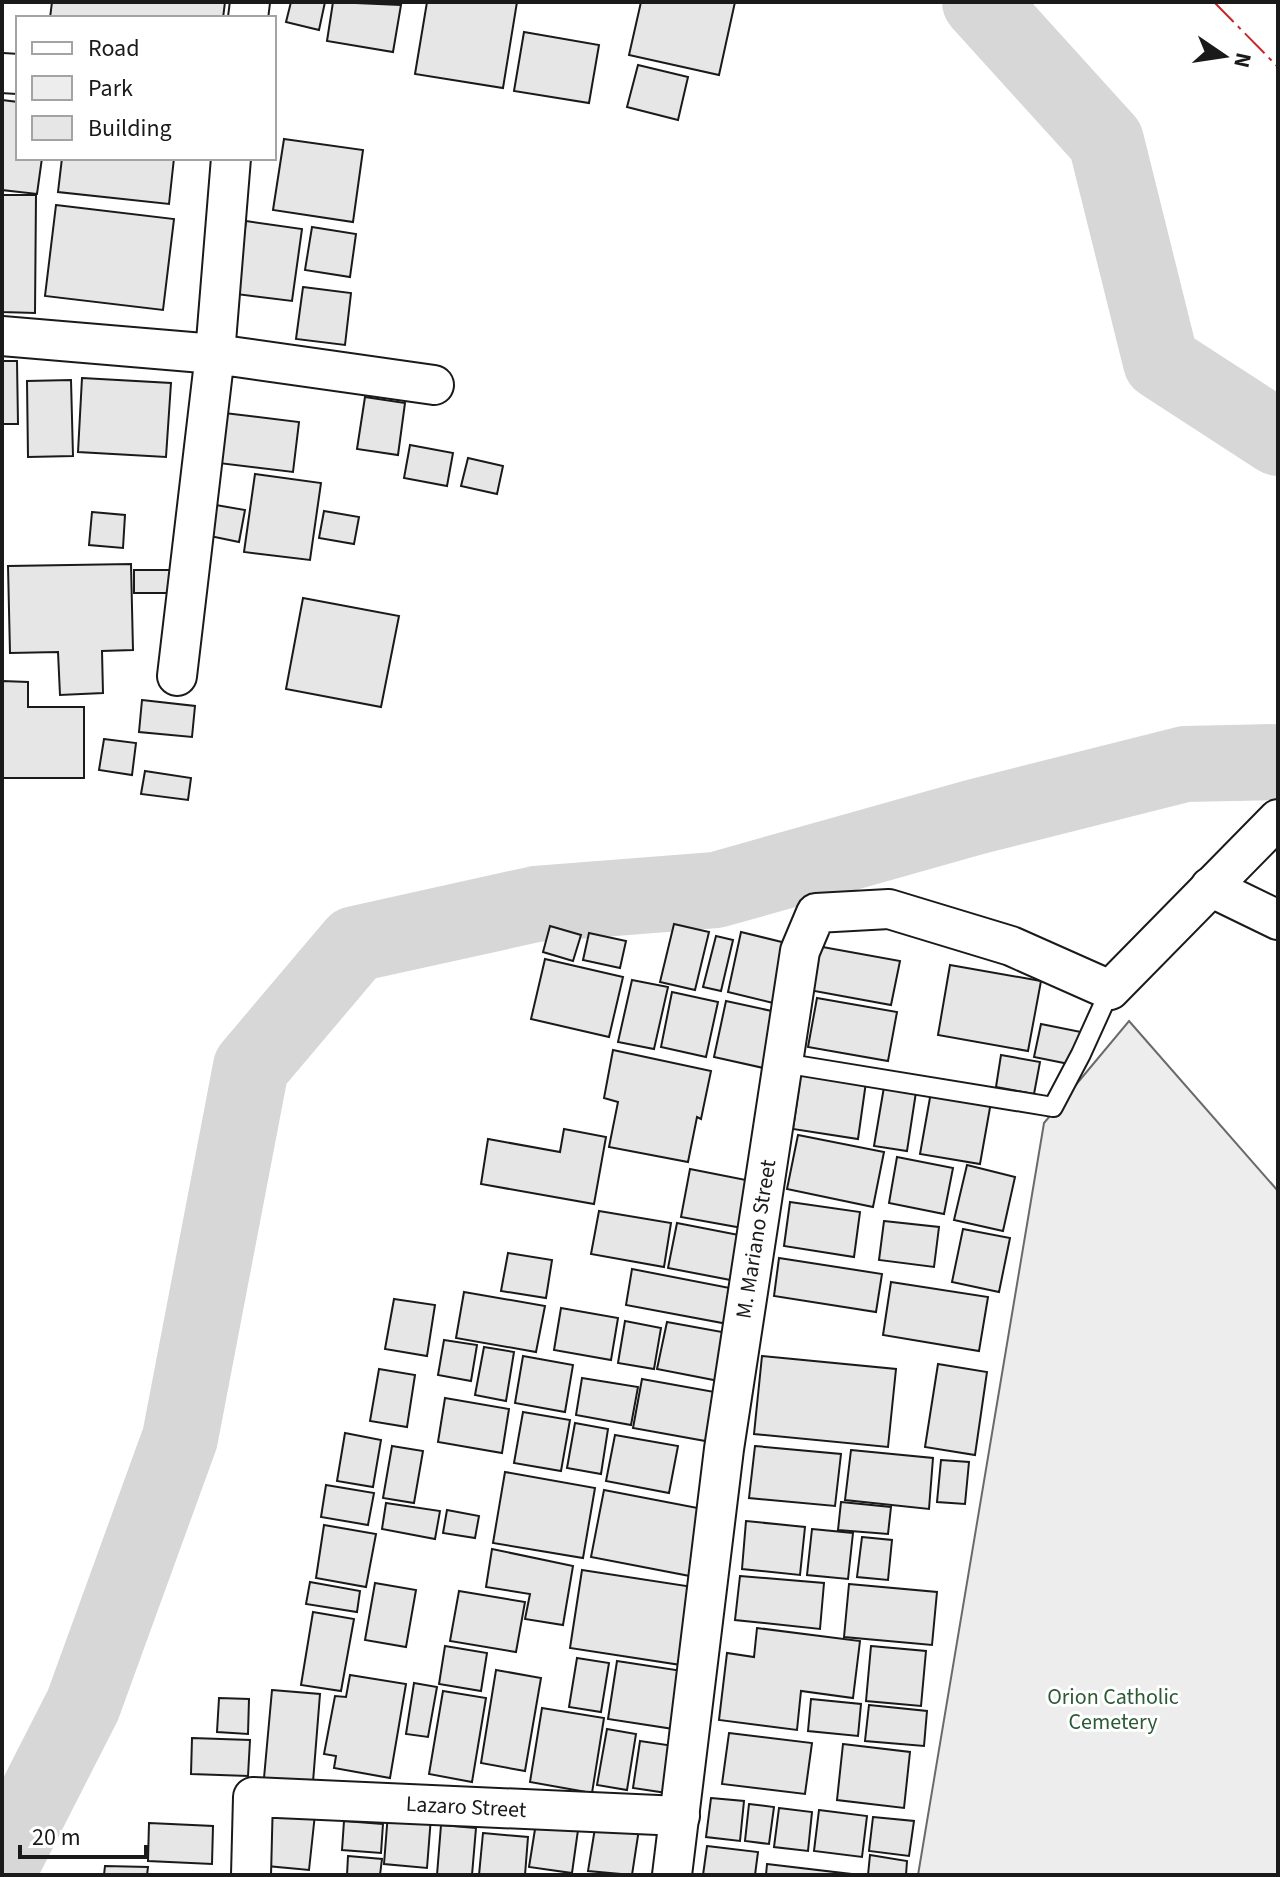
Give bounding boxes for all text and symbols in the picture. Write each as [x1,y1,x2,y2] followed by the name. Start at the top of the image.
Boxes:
[16,16,276,160] legend
[1184,16,1264,96] north arrow
[88,31,140,66] text: Road
[1225,50,1260,71] text: N
[88,71,133,106] text: Park
[88,111,172,146] text: Building
[728,1157,784,1321] street label: M. Mariano Street
[1047,1681,1179,1738] park label: Orion Catholic Cemetery
[405,1788,528,1826] street label: Lazaro Street
[20,1809,146,1859] scale bar
[32,1820,81,1855] text: 20 m

